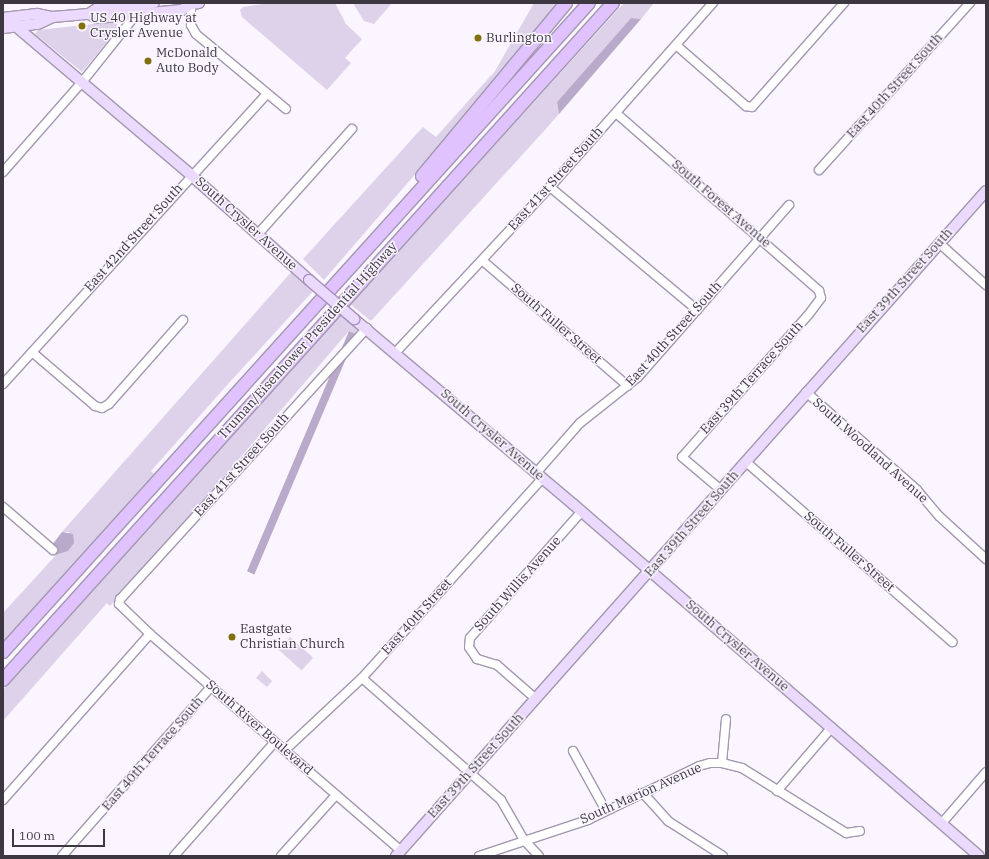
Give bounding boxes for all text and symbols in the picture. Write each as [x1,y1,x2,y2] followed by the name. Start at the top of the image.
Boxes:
[90,11,197,42] place label: US 40 Highway at Crysler Avenue
[77,21,87,31] marker: US 40 Highway at Crysler Avenue
[486,30,552,46] place label: Burlington
[844,30,946,142] street label: East 40th Street South
[473,33,483,43] marker: Burlington
[156,46,219,77] place label: McDonald Auto Body
[143,56,153,66] marker: McDonald Auto Body
[505,124,607,234] street label: East 41st Street South
[668,157,774,251] street label: South Forest Avenue
[192,174,300,274] street label: South Crysler Avenue
[82,181,186,295] street label: East 42nd Street South
[854,225,956,337] street label: East 39th Street South
[215,239,401,443] street label: Truman/Eisenhower Presidential Highway
[623,278,725,390] street label: East 40th Street South
[508,281,604,367] street label: South Fuller Street
[697,318,807,438] street label: East 39th Terrace South
[437,386,547,484] street label: South Crysler Avenue
[809,395,931,507] street label: South Woodland Avenue
[191,410,293,520] street label: East 41st Street South
[642,468,742,580] street label: East 39th Street South
[801,509,897,595] street label: South Fuller Street
[471,533,565,635] street label: South Willis Avenue
[379,576,455,658] street label: East 40th Street
[682,597,792,695] street label: South Crysler Avenue
[240,622,345,653] place label: Eastgate Christian Church
[227,632,237,642] marker: Eastgate Christian Church
[202,677,316,779] street label: South River Boulevard
[99,694,207,814] street label: East 40th Terrace South
[425,710,527,822] street label: East 39th Street South
[578,760,704,828] street label: South Marion Avenue
[14,821,107,847] scale bar
[19,828,55,843] text: 100 m

